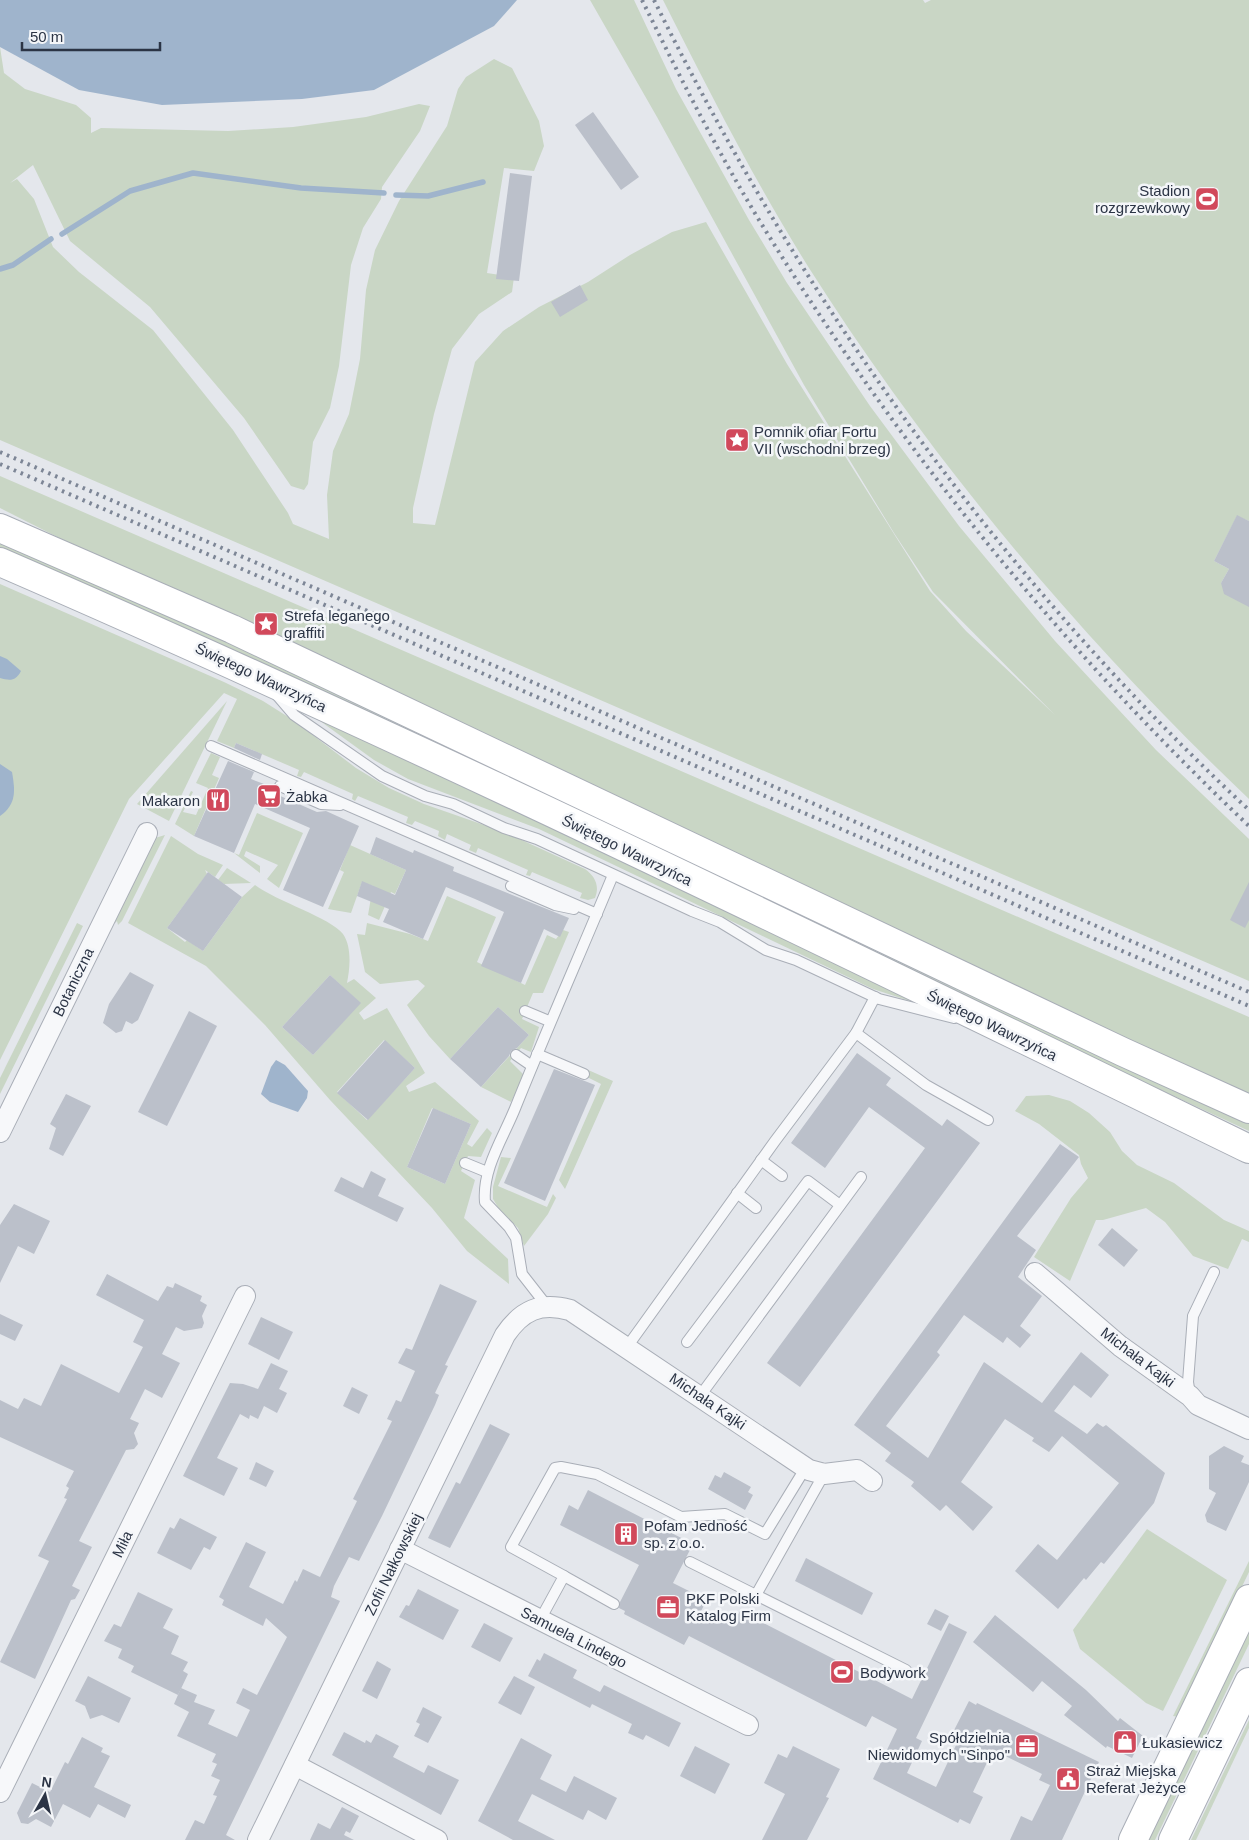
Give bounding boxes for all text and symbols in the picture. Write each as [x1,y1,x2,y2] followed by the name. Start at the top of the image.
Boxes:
[22,20,160,52] scale bar
[30,28,63,45] text: 50 m
[1095,182,1190,216] place label: Stadion rozgrzewkowy
[1194,186,1220,212] sports icon: Stadion rozgrzewkowy
[754,423,891,457] place label: Pomnik ofiar Fortu VII (wschodni brzeg)
[724,427,750,453] place icon: Pomnik ofiar Fortu VII (wschodni brzeg)
[284,607,390,641] place label: Strefa leganego graffiti
[253,611,279,637] place icon: Strefa leganego graffiti
[193,639,330,715] street label: Świętego Wawrzyńca
[256,783,282,809] supermarket icon: Żabka
[205,787,231,813] restaurant icon: Makaron
[286,788,328,805] place label: Żabka
[142,792,200,809] place label: Makaron
[559,811,695,889] street label: Świętego Wawrzyńca
[49,944,97,1019] street label: Botaniczna
[924,986,1060,1064] street label: Świętego Wawrzyńca
[1098,1324,1178,1390] street label: Michała Kajki
[667,1369,749,1433] street label: Michała Kajki
[361,1510,425,1618] street label: Zofii Nałkowskiej
[644,1517,748,1551] place label: Pofam Jedność sp. z o.o.
[613,1521,639,1547] building icon: Pofam Jedność sp. z o.o.
[108,1527,136,1560] street label: Miła
[686,1590,771,1624] place label: PKF Polski Katalog Firm
[655,1594,681,1620] office icon: PKF Polski Katalog Firm
[518,1603,630,1671] street label: Samuela Lindego
[829,1659,855,1685] sports icon: Bodywork
[860,1664,926,1681] place label: Bodywork
[868,1729,1011,1763] place label: Spółdzielnia Niewidomych "Sinpo"
[1112,1729,1138,1755] shop icon: Łukasiewicz
[1014,1733,1040,1759] office icon: Spółdzielnia Niewidomych "Sinpo"
[1142,1734,1223,1751] place label: Łukasiewicz
[1086,1762,1186,1796] place label: Straż Miejska Referat Jeżyce
[1055,1766,1081,1792] public building icon: Straż Miejska Referat Jeżyce
[20,1770,70,1820] north arrow
[41,1773,53,1791] text: N

